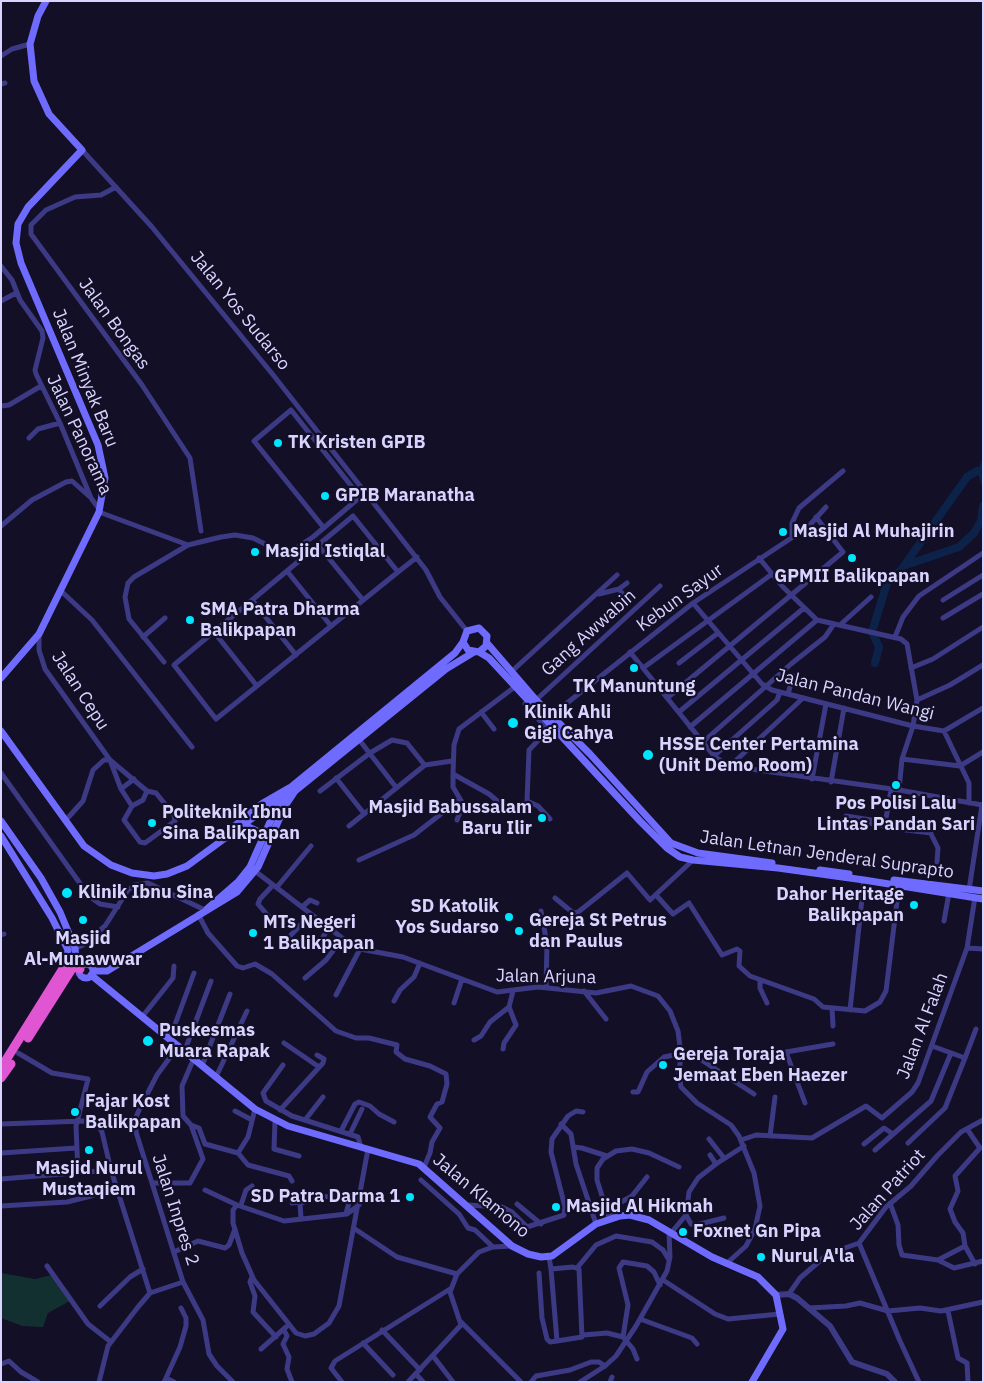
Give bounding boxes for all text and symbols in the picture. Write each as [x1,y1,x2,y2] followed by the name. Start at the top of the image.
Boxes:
[185,247,295,375] street label: Jalan Yos Sudarso
[74,274,154,374] street label: Jalan Bongas
[47,306,123,450] street label: Jalan Minyak Baru
[42,372,116,498] street label: Jalan Panorama
[288,432,425,454] place label: TK Kristen GPIB
[272,437,284,449] marker: TK Kristen GPIB
[335,485,475,507] place label: GPIB Maranatha
[319,490,331,502] marker: GPIB Maranatha
[793,521,954,543] place label: Masjid Al Muhajirin
[777,526,789,538] marker: Masjid Al Muhajirin
[265,541,385,563] place label: Masjid Istiqlal
[249,546,261,558] marker: Masjid Istiqlal
[846,552,858,564] marker: GPMII Balikpapan
[632,559,728,637] street label: Kebun Sayur
[774,566,930,588] place label: GPMII Balikpapan
[537,585,641,681] street label: Gang Awwabin
[200,599,360,642] place label: SMA Patra Dharma Balikpapan
[184,614,196,626] marker: SMA Patra Dharma Balikpapan
[47,648,113,734] street label: Jalan Cepu
[628,662,640,674] marker: TK Manuntung
[774,665,936,725] street label: Jalan Pandan Wangi
[573,676,695,698] place label: TK Manuntung
[524,702,614,744] place label: Klinik Ahli Gigi Cahya
[506,716,520,730] marker: Klinik Ahli Gigi Cahya
[659,734,859,776] place label: HSSE Center Pertamina (Unit Demo Room)
[641,748,655,762] marker: HSSE Center Pertamina (Unit Demo Room)
[890,779,902,791] marker: Pos Polisi Lalu Lintas Pandan Sari
[817,793,975,836] place label: Pos Polisi Lalu Lintas Pandan Sari
[368,797,532,840] place label: Masjid Babussalam Baru Ilir
[162,802,300,844] place label: Politeknik Ibnu Sina Balikpapan
[536,812,548,824] marker: Masjid Babussalam Baru Ilir
[146,817,158,829] marker: Politeknik Ibnu Sina Balikpapan
[699,826,955,884] street label: Jalan Letnan Jenderal Suprapto
[78,882,213,904] place label: Klinik Ibnu Sina
[776,884,904,926] place label: Dahor Heritage Balikpapan
[60,886,74,900] marker: Klinik Ibnu Sina
[395,896,499,939] place label: SD Katolik Yos Sudarso
[908,899,920,911] marker: Dahor Heritage Balikpapan
[529,910,667,952] place label: Gereja St Petrus dan Paulus
[503,911,515,923] marker: SD Katolik Yos Sudarso
[263,912,374,954] place label: MTs Negeri 1 Balikpapan
[77,914,89,926] marker: Masjid Al-Munawwar
[513,925,525,937] marker: Gereja St Petrus dan Paulus
[247,927,259,939] marker: MTs Negeri 1 Balikpapan
[24,928,142,971] place label: Masjid Al-Munawwar
[496,965,596,989] street label: Jalan Arjuna
[893,970,953,1082] street label: Jalan Al Falah
[159,1020,270,1062] place label: Puskesmas Muara Rapak
[141,1034,155,1048] marker: Puskesmas Muara Rapak
[673,1044,848,1086] place label: Gereja Toraja Jemaat Eben Haezer
[657,1059,669,1071] marker: Gereja Toraja Jemaat Eben Haezer
[85,1091,181,1134] place label: Fajar Kost Balikpapan
[69,1106,81,1118] marker: Fajar Kost Balikpapan
[83,1144,95,1156] marker: Masjid Nurul Mustaqiem
[846,1145,930,1235] street label: Jalan Patriot
[428,1149,534,1243] street label: Jalan Klamono
[147,1152,203,1268] street label: Jalan Inpres 2
[36,1158,142,1200] place label: Masjid Nurul Mustaqiem
[250,1186,400,1208] place label: SD Patra Darma 1
[404,1191,416,1203] marker: SD Patra Darma 1
[566,1196,713,1218] place label: Masjid Al Hikmah
[550,1201,562,1213] marker: Masjid Al Hikmah
[693,1221,821,1243] place label: Foxnet Gn Pipa
[677,1226,689,1238] marker: Foxnet Gn Pipa
[771,1246,854,1268] place label: Nurul A'la
[755,1251,767,1263] marker: Nurul A'la

